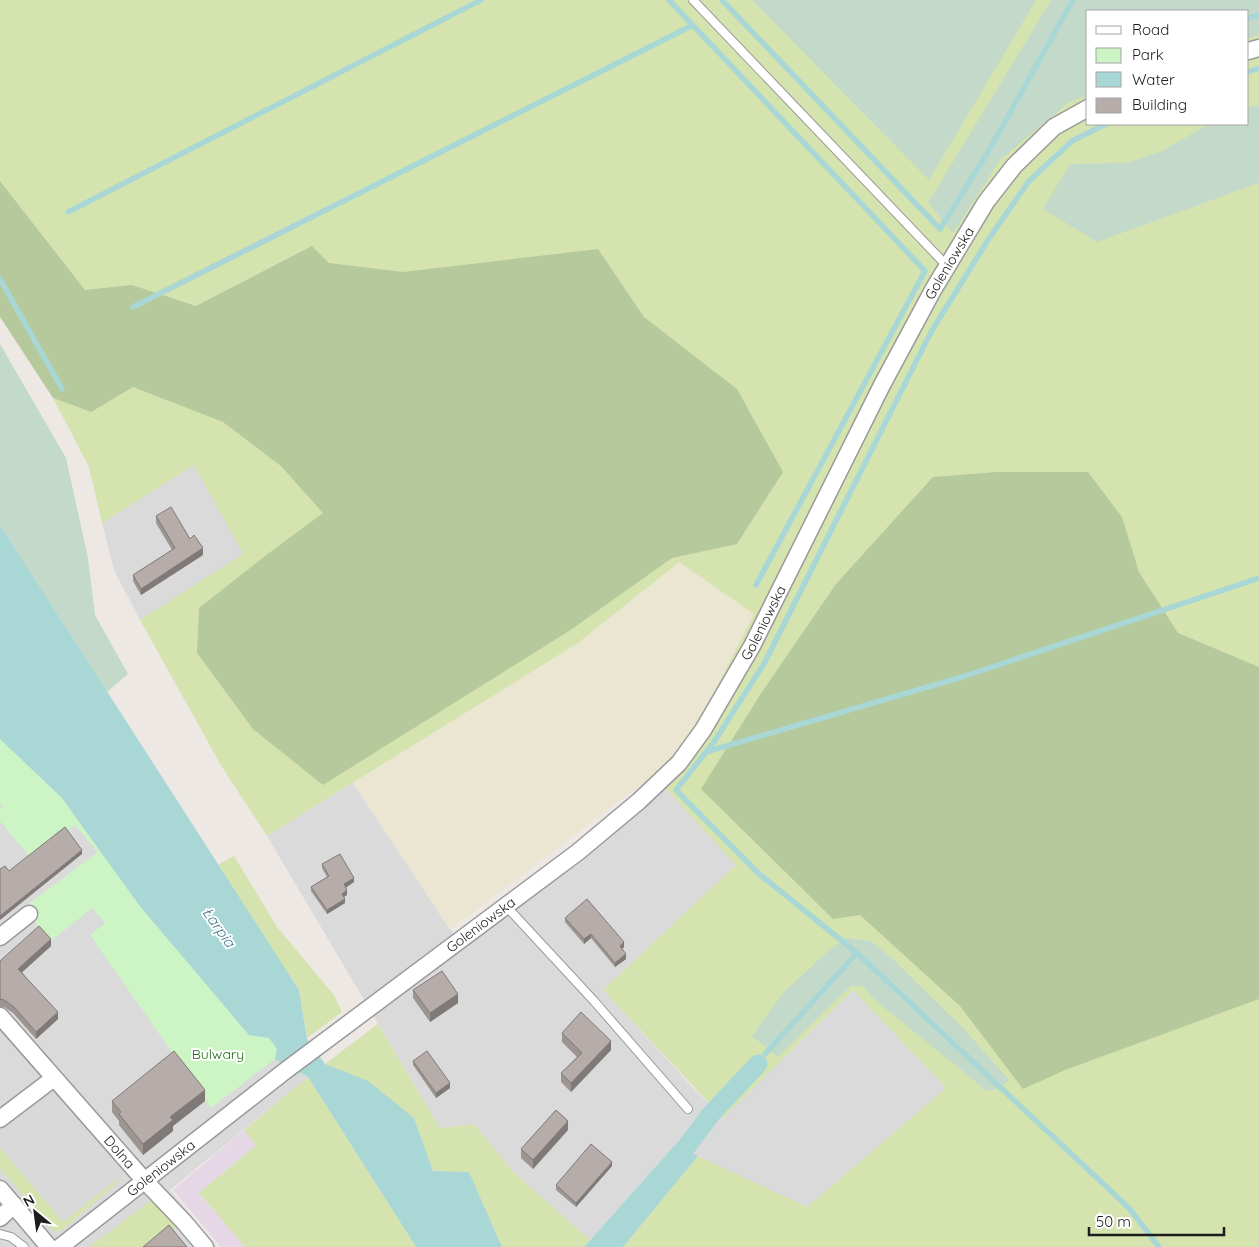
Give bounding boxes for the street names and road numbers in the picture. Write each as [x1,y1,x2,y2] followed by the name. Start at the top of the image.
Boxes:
[921,223,978,303] street label: Goleniowska
[737,582,790,664] street label: Goleniowska
[443,893,519,956] street label: Goleniowska
[100,1132,139,1172] street label: Dolna
[123,1136,199,1200] street label: Goleniowska

